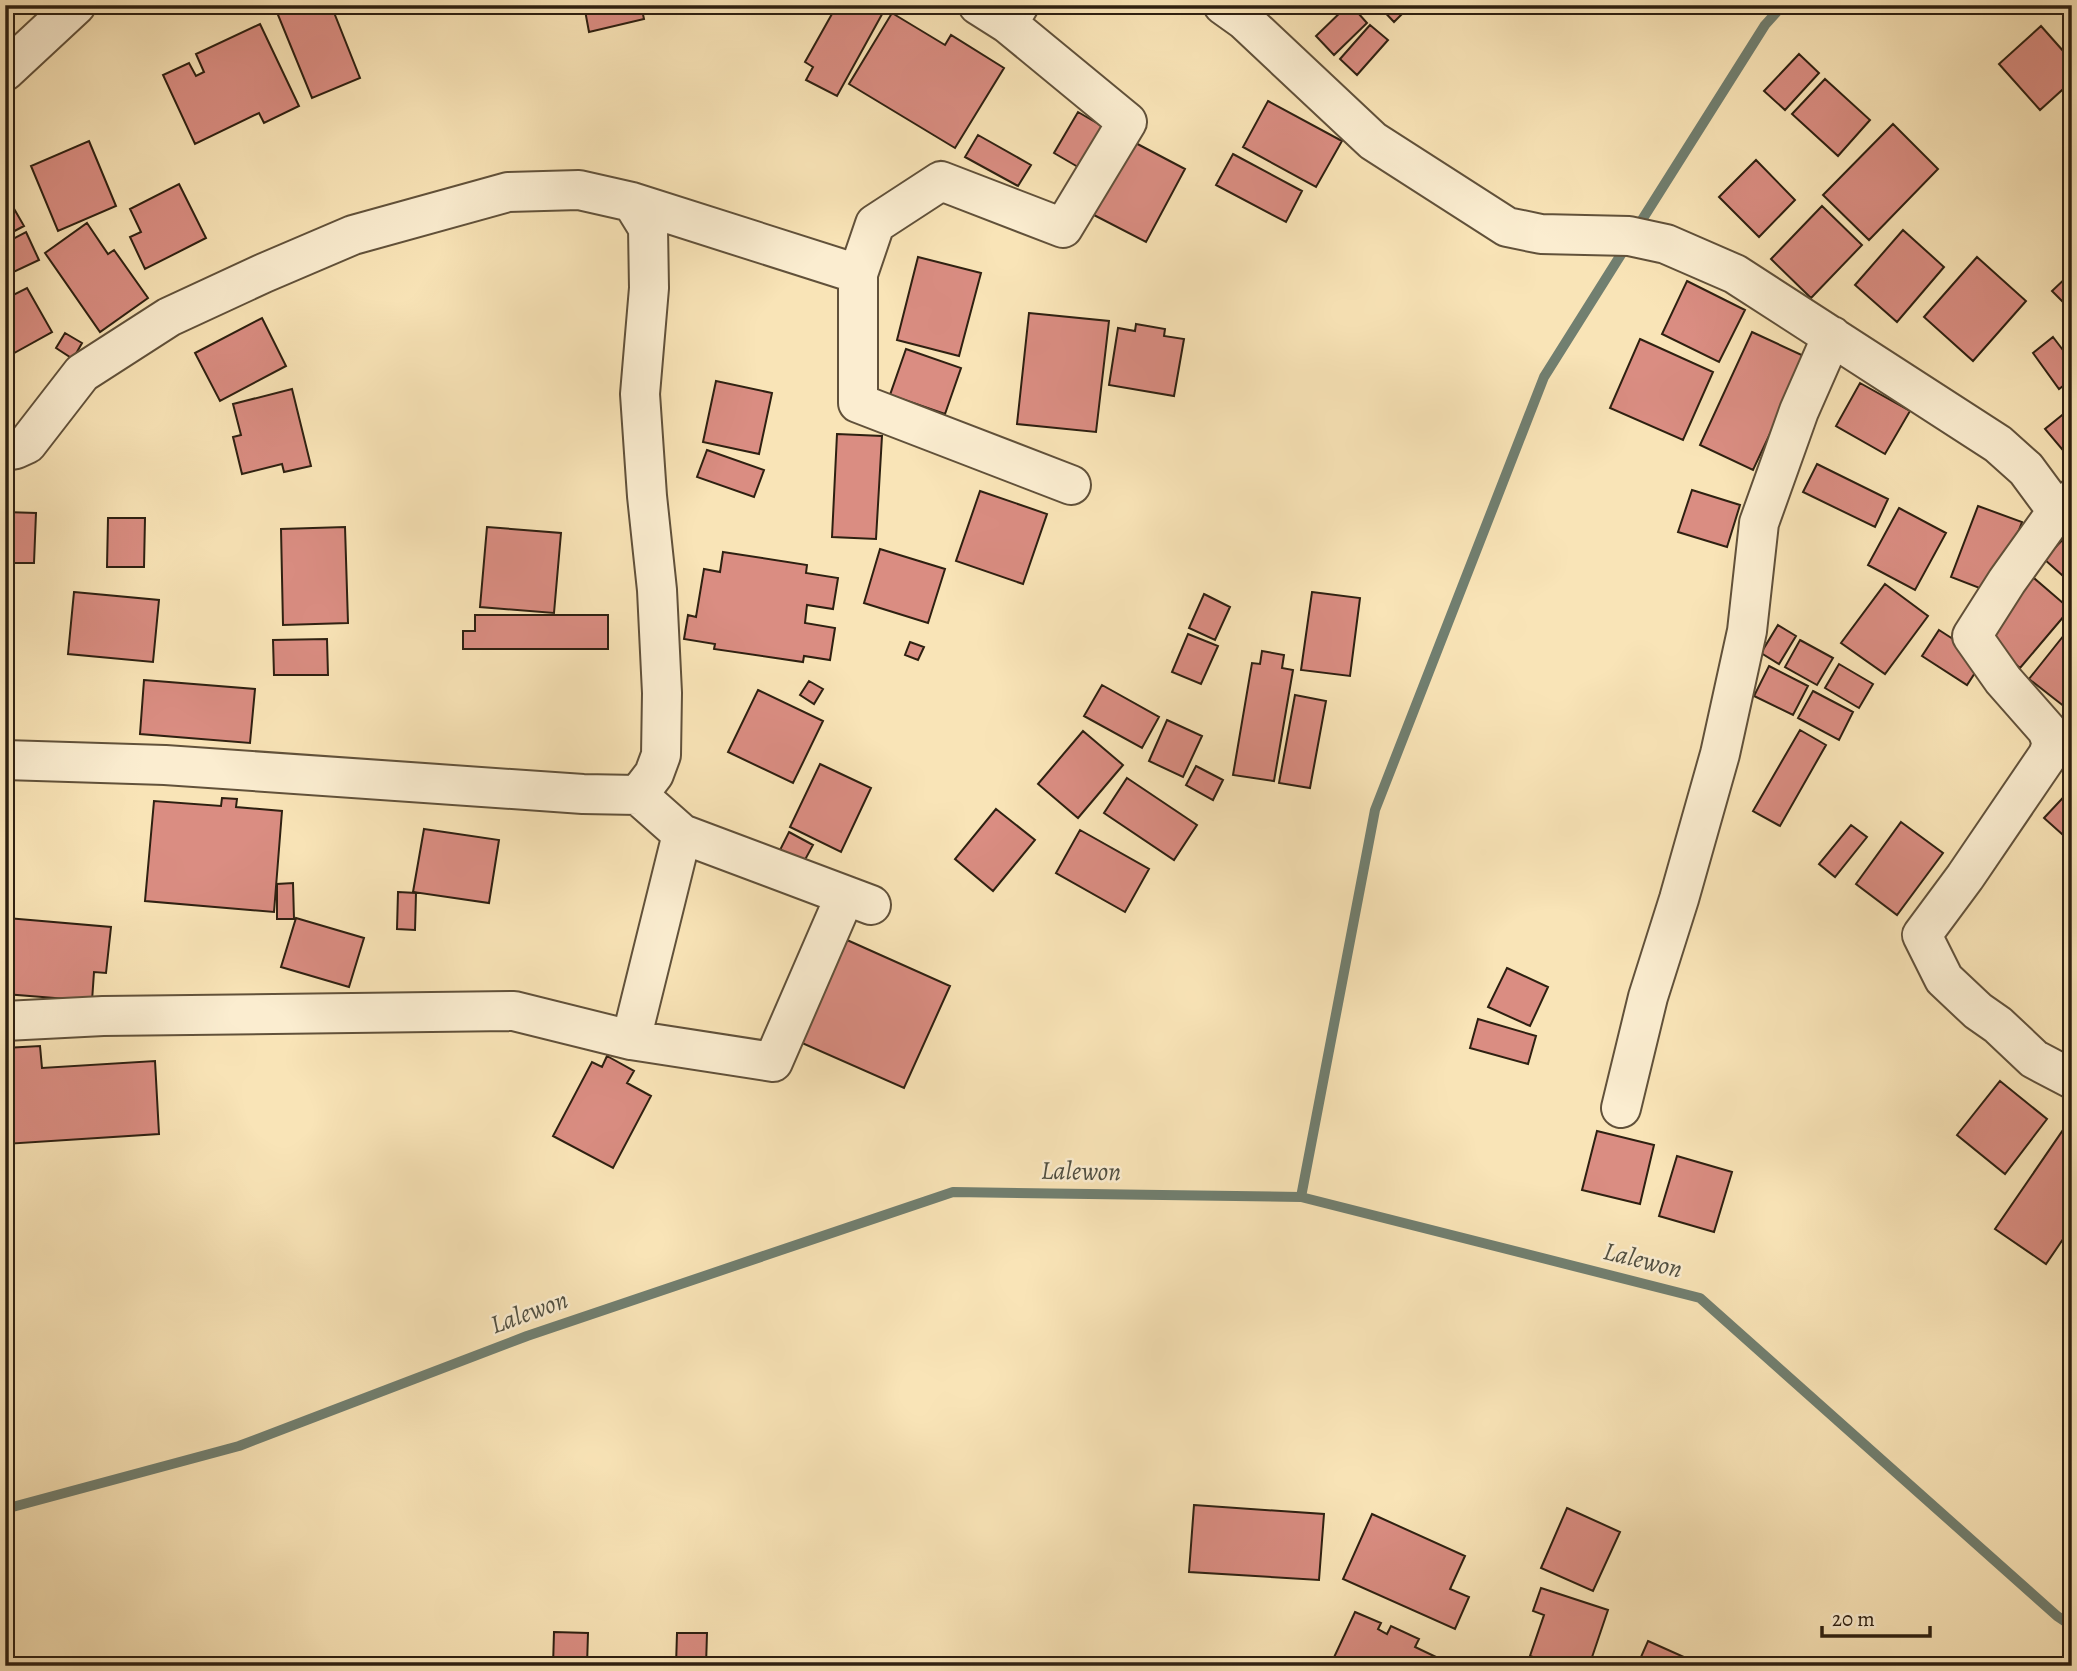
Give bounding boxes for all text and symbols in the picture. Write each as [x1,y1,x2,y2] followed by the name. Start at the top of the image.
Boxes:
[1041,1153,1121,1189] water label: Lalewon
[1600,1233,1686,1287] water label: Lalewon
[485,1282,573,1342] water label: Lalewon
[1822,1594,1930,1638] scale bar
[1832,1605,1875,1633] text: 20 m

